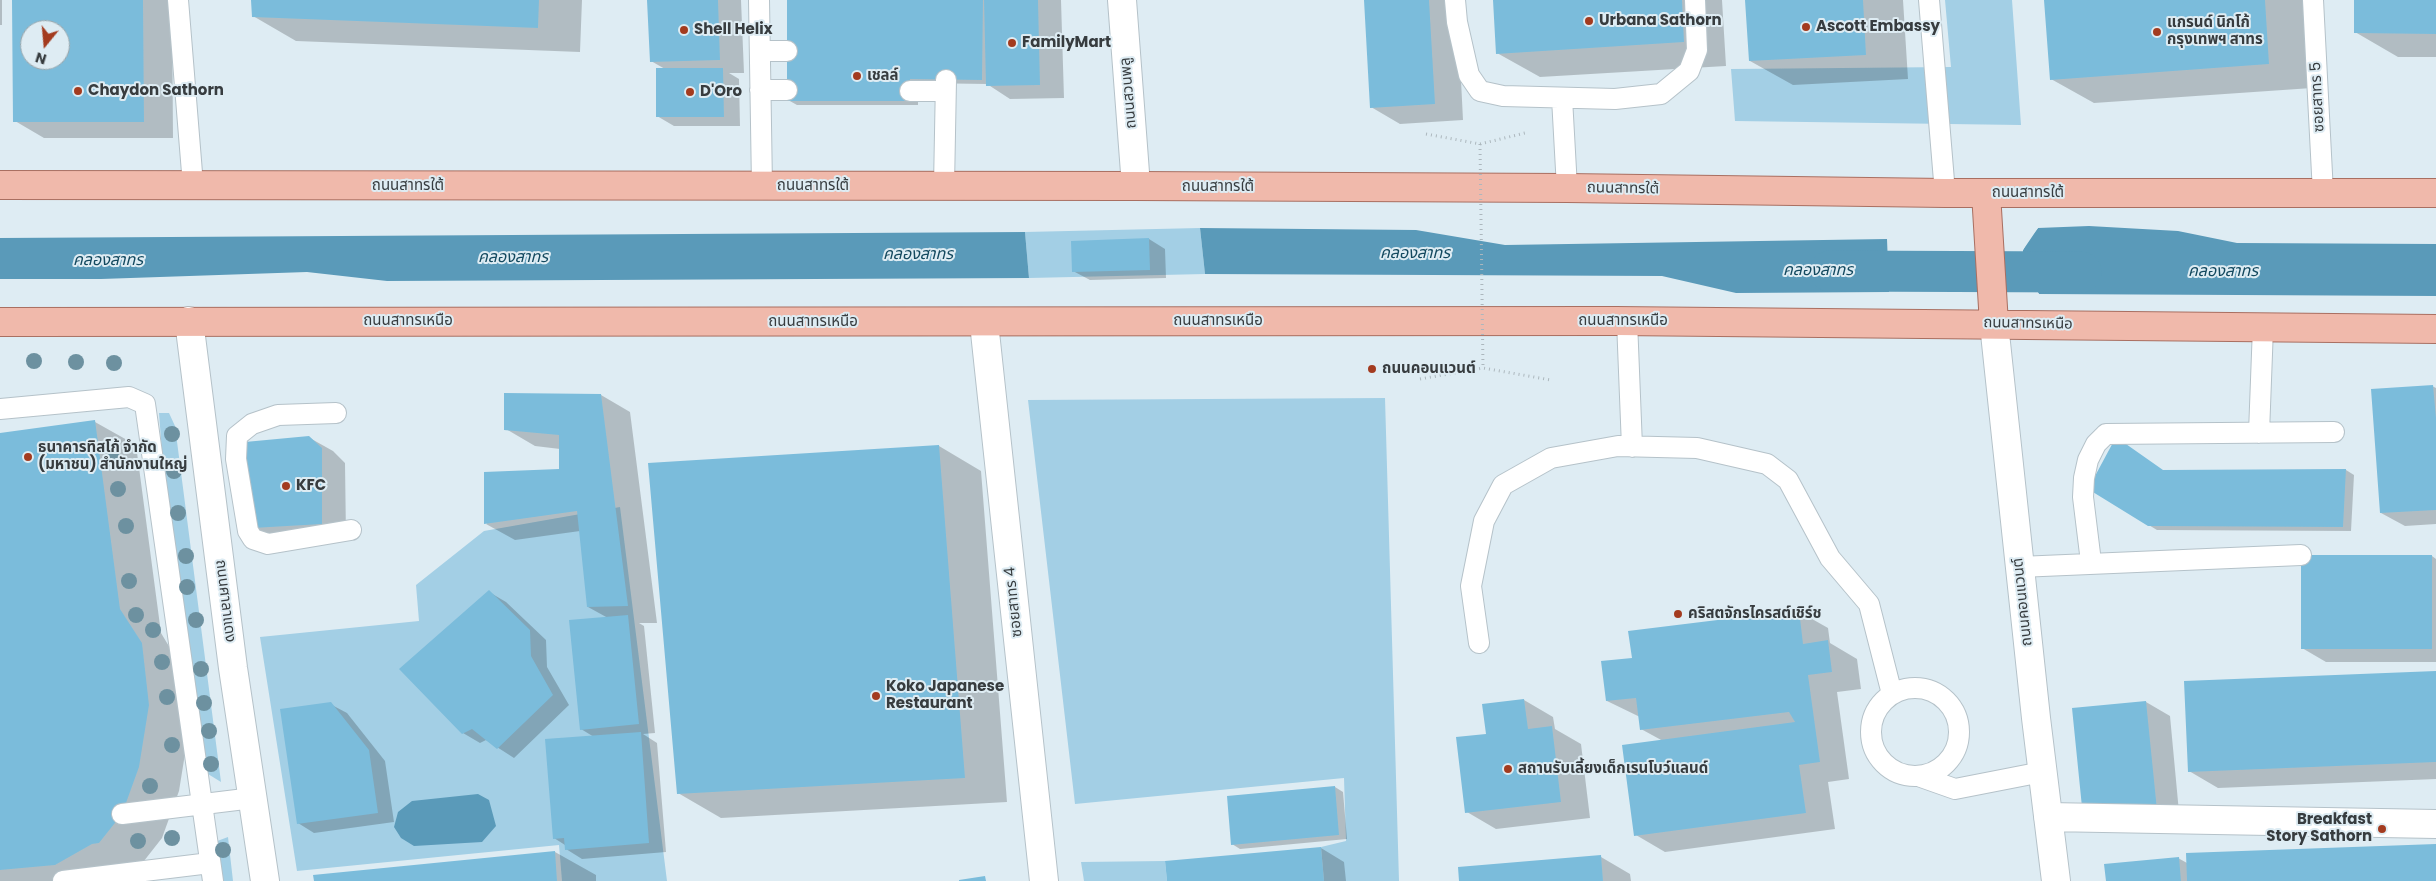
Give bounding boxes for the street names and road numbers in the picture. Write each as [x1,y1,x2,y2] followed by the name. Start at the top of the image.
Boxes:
[1117,57,1141,129] street label: ถนนสวนพลู
[2307,61,2329,133] street label: ซอยสาทร 5
[372,177,444,195] street label: ถนนสาทรใต้
[777,177,849,195] street label: ถนนสาทรใต้
[1182,178,1254,196] street label: ถนนสาทรใต้
[1587,179,1659,199] street label: ถนนสาทรใต้
[1992,184,2064,202] street label: ถนนสาทรใต้
[363,312,453,330] street label: ถนนสาทรเหนือ
[1173,312,1263,330] street label: ถนนสาทรเหนือ
[1578,312,1668,330] street label: ถนนสาทรเหนือ
[768,313,858,331] street label: ถนนสาทรเหนือ
[1983,314,2073,334] street label: ถนนสาทรเหนือ
[2009,557,2037,647] street label: ถนนคอนแวนต์
[211,559,239,643] street label: ถนนศาลาแดง
[1001,566,1027,638] street label: ซอยสาทร 4

